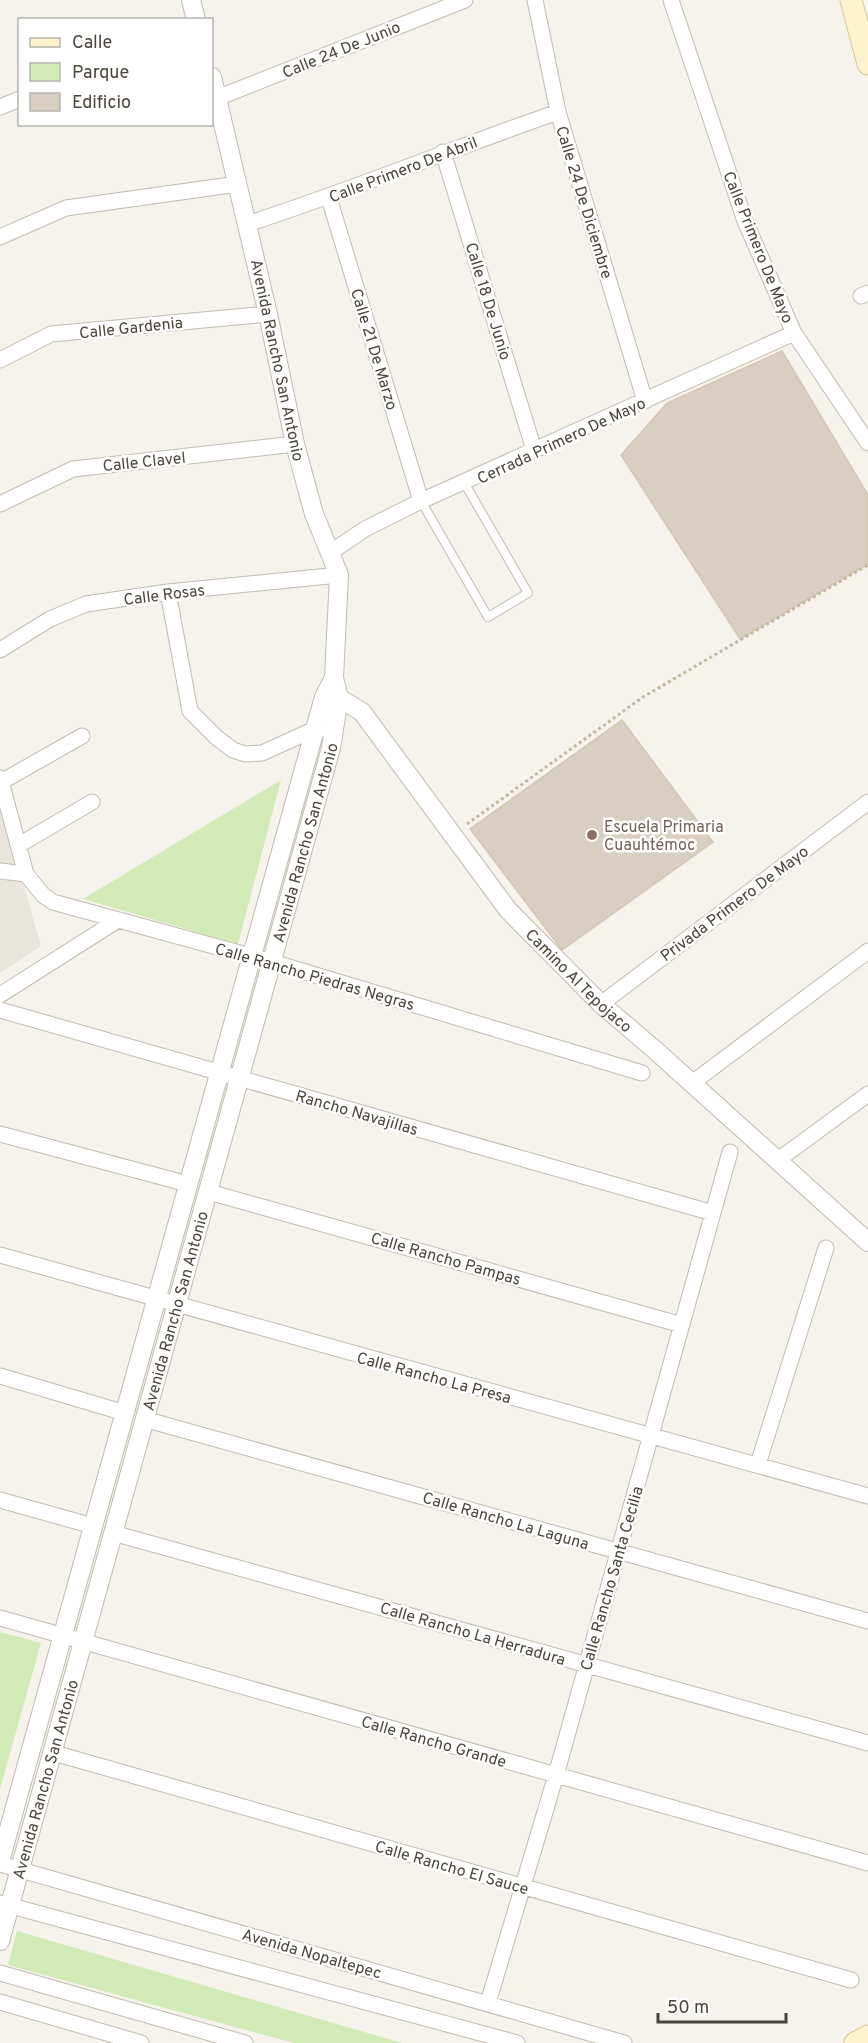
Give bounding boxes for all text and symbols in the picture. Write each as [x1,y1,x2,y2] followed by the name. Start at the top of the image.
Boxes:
[18,18,213,126] legend
[280,18,404,84] street label: Calle 24 De Junio
[72,32,112,55] text: Calle
[72,62,129,85] text: Parque
[72,92,131,115] text: Edificio
[550,124,616,281] street label: Calle 24 De Diciembre
[327,133,481,208] street label: Calle Primero De Abril
[718,169,797,327] street label: Calle Primero De Mayo
[460,240,515,363] street label: Calle 18 De Junio
[245,257,307,463] street label: Avenida Rancho San Antonio
[345,286,401,413] street label: Calle 21 De Marzo
[78,314,184,344] street label: Calle Gardenia
[474,394,649,490] street label: Cerrada Primero De Mayo
[102,449,187,477] street label: Calle Clavel
[122,581,206,611] street label: Calle Rosas
[269,742,344,945] street label: Avenida Rancho San Antonio
[604,818,724,856] place label: Escuela Primaria Cuauhtémoc
[585,828,599,842] marker: Escuela Primaria Cuauhtémoc
[657,842,813,967] street label: Privada Primero De Mayo
[520,925,635,1038] street label: Camino Al Tepojaco
[212,940,417,1016] street label: Calle Rancho Piedras Negras
[293,1087,420,1141] street label: Rancho Navajillas
[140,1209,214,1413] street label: Avenida Rancho San Antonio
[368,1229,523,1291] street label: Calle Rancho Pampas
[354,1349,513,1409] street label: Calle Rancho La Presa
[577,1484,649,1673] street label: Calle Rancho Santa Cecilia
[420,1489,591,1555] street label: Calle Rancho La Laguna
[377,1599,568,1671] street label: Calle Rancho La Herradura
[10,1677,84,1882] street label: Avenida Rancho San Antonio
[359,1713,508,1773] street label: Calle Rancho Grande
[372,1837,531,1900] street label: Calle Rancho El Sauce
[239,1925,383,1984] street label: Avenida Nopaltepec
[658,1986,786,2024] scale bar
[667,1997,709,2020] text: 50 m

